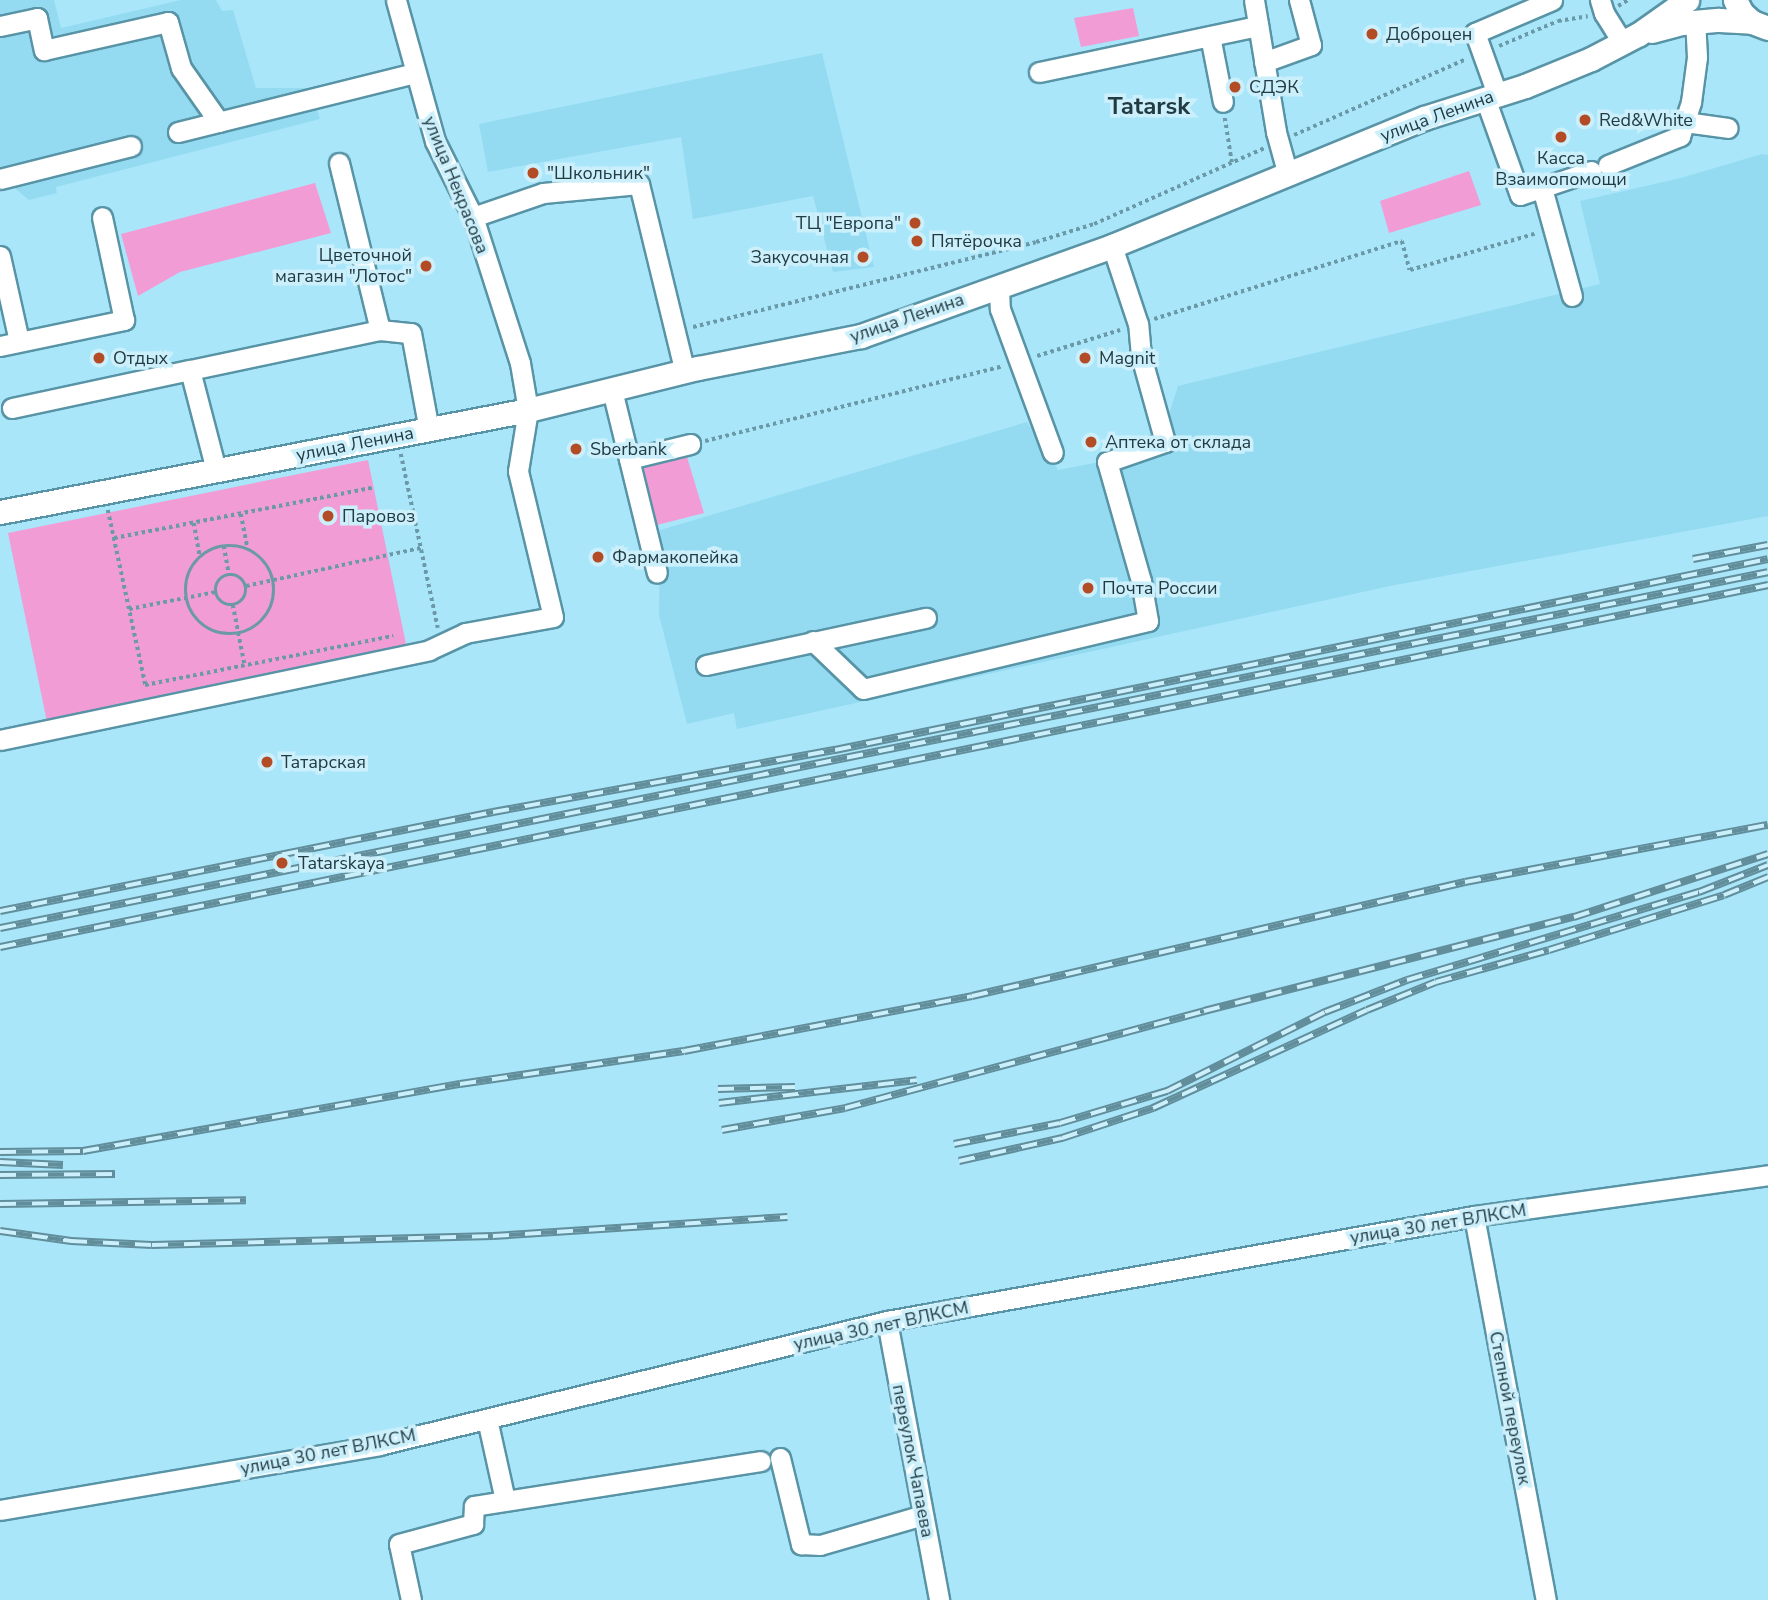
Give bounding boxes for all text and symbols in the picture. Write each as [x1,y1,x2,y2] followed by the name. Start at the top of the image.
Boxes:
[1386,23,1472,45] place label: Доброцен
[1364,26,1380,42] marker: Доброцен
[1249,76,1299,98] place label: СДЭК
[1227,79,1243,95] marker: СДЭК
[1377,85,1497,147] street label: улица Ленина
[1108,93,1190,121] district label: Tatarsk
[1599,109,1693,131] place label: Red&White
[1577,112,1593,128] marker: Red&White
[419,113,493,257] street label: улица Некрасова
[1553,129,1569,145] marker: Касса Взаимопомощи
[1495,148,1627,190] place label: Касса Взаимопомощи
[547,162,650,184] place label: "Школьник"
[525,165,541,181] marker: "Школьник"
[796,212,901,234] place label: ТЦ "Европа"
[907,215,923,231] marker: ТЦ "Европа"
[931,230,1022,252] place label: Пятёрочка
[909,233,925,249] marker: Пятёрочка
[275,245,412,288] place label: Цветочной магазин "Лотос"
[750,246,849,268] place label: Закусочная
[855,249,871,265] marker: Закусочная
[418,258,434,274] marker: Цветочной магазин "Лотос"
[847,288,967,348] street label: улица Ленина
[113,347,168,369] place label: Отдых
[1099,347,1155,369] place label: Magnit
[91,350,107,366] marker: Отдых
[1077,350,1093,366] marker: Magnit
[294,422,416,466] street label: улица Ленина
[1105,431,1251,453] place label: Аптека от склада
[1083,434,1099,450] marker: Аптека от склада
[590,438,667,460] place label: Sberbank
[568,441,584,457] marker: Sberbank
[342,505,415,527] place label: Паровоз
[320,508,336,524] marker: Паровоз
[612,546,739,568] place label: Фармакопейка
[590,549,606,565] marker: Фармакопейка
[1102,577,1217,599] place label: Почта России
[1080,580,1096,596] marker: Почта России
[281,751,366,773] place label: Татарская
[259,754,275,770] marker: Татарская
[298,852,385,874] place label: Tatarskaya
[272,853,292,873] marker: Tatarskaya
[1348,1199,1528,1249] street label: улица 30 лет ВЛКСМ
[792,1297,970,1355] street label: улица 30 лет ВЛКСМ
[1485,1330,1535,1486] street label: Степной переулок
[888,1383,938,1539] street label: переулок Чапаева
[239,1424,417,1480] street label: улица 30 лет ВЛКСМ

